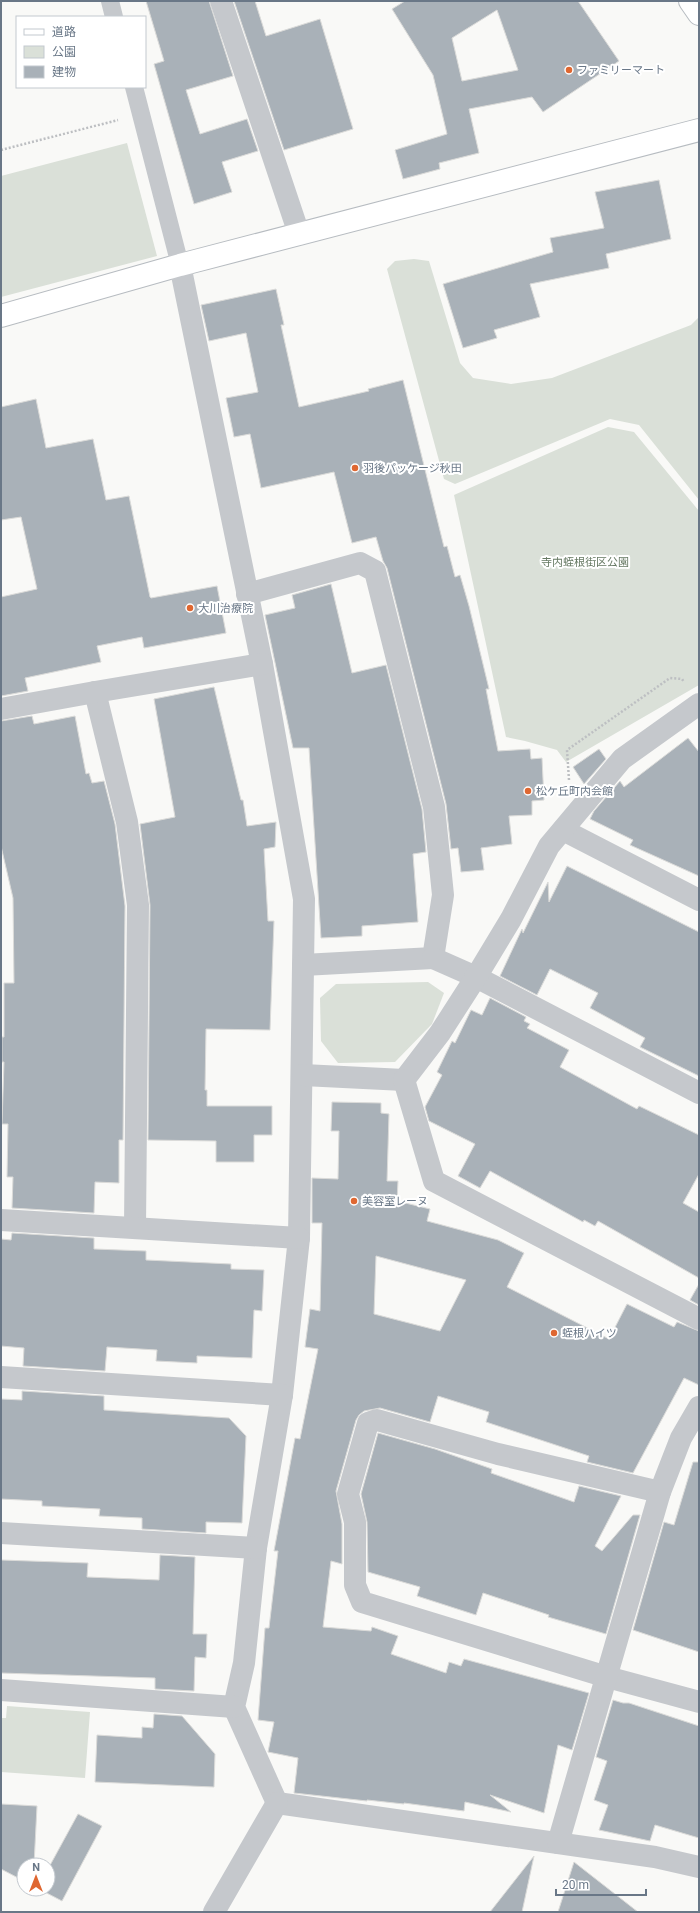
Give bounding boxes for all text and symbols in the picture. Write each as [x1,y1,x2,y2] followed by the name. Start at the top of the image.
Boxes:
[16,16,146,88] legend
[52,25,76,39] text: 道路
[52,45,76,59] text: 公園
[577,64,665,77] place label: ファミリーマート
[52,65,76,79] text: 建物
[564,65,574,75] marker: ファミリーマート
[363,462,462,475] place label: 羽後パッケージ秋田
[350,463,360,473] marker: 羽後パッケージ秋田
[541,556,629,569] park label: 寺内蛭根街区公園
[198,602,253,615] place label: 大川治療院
[185,603,195,613] marker: 大川治療院
[536,785,613,798] place label: 松ケ丘町内会館
[523,786,533,796] marker: 松ケ丘町内会館
[362,1195,428,1208] place label: 美容室レーヌ
[349,1196,359,1206] marker: 美容室レーヌ
[562,1327,617,1340] place label: 蛭根ハイツ
[549,1328,559,1338] marker: 蛭根ハイツ
[16,1857,56,1897] north arrow
[32,1861,40,1874] text: N
[556,1871,646,1897] scale bar
[562,1878,589,1892] text: 20 m

